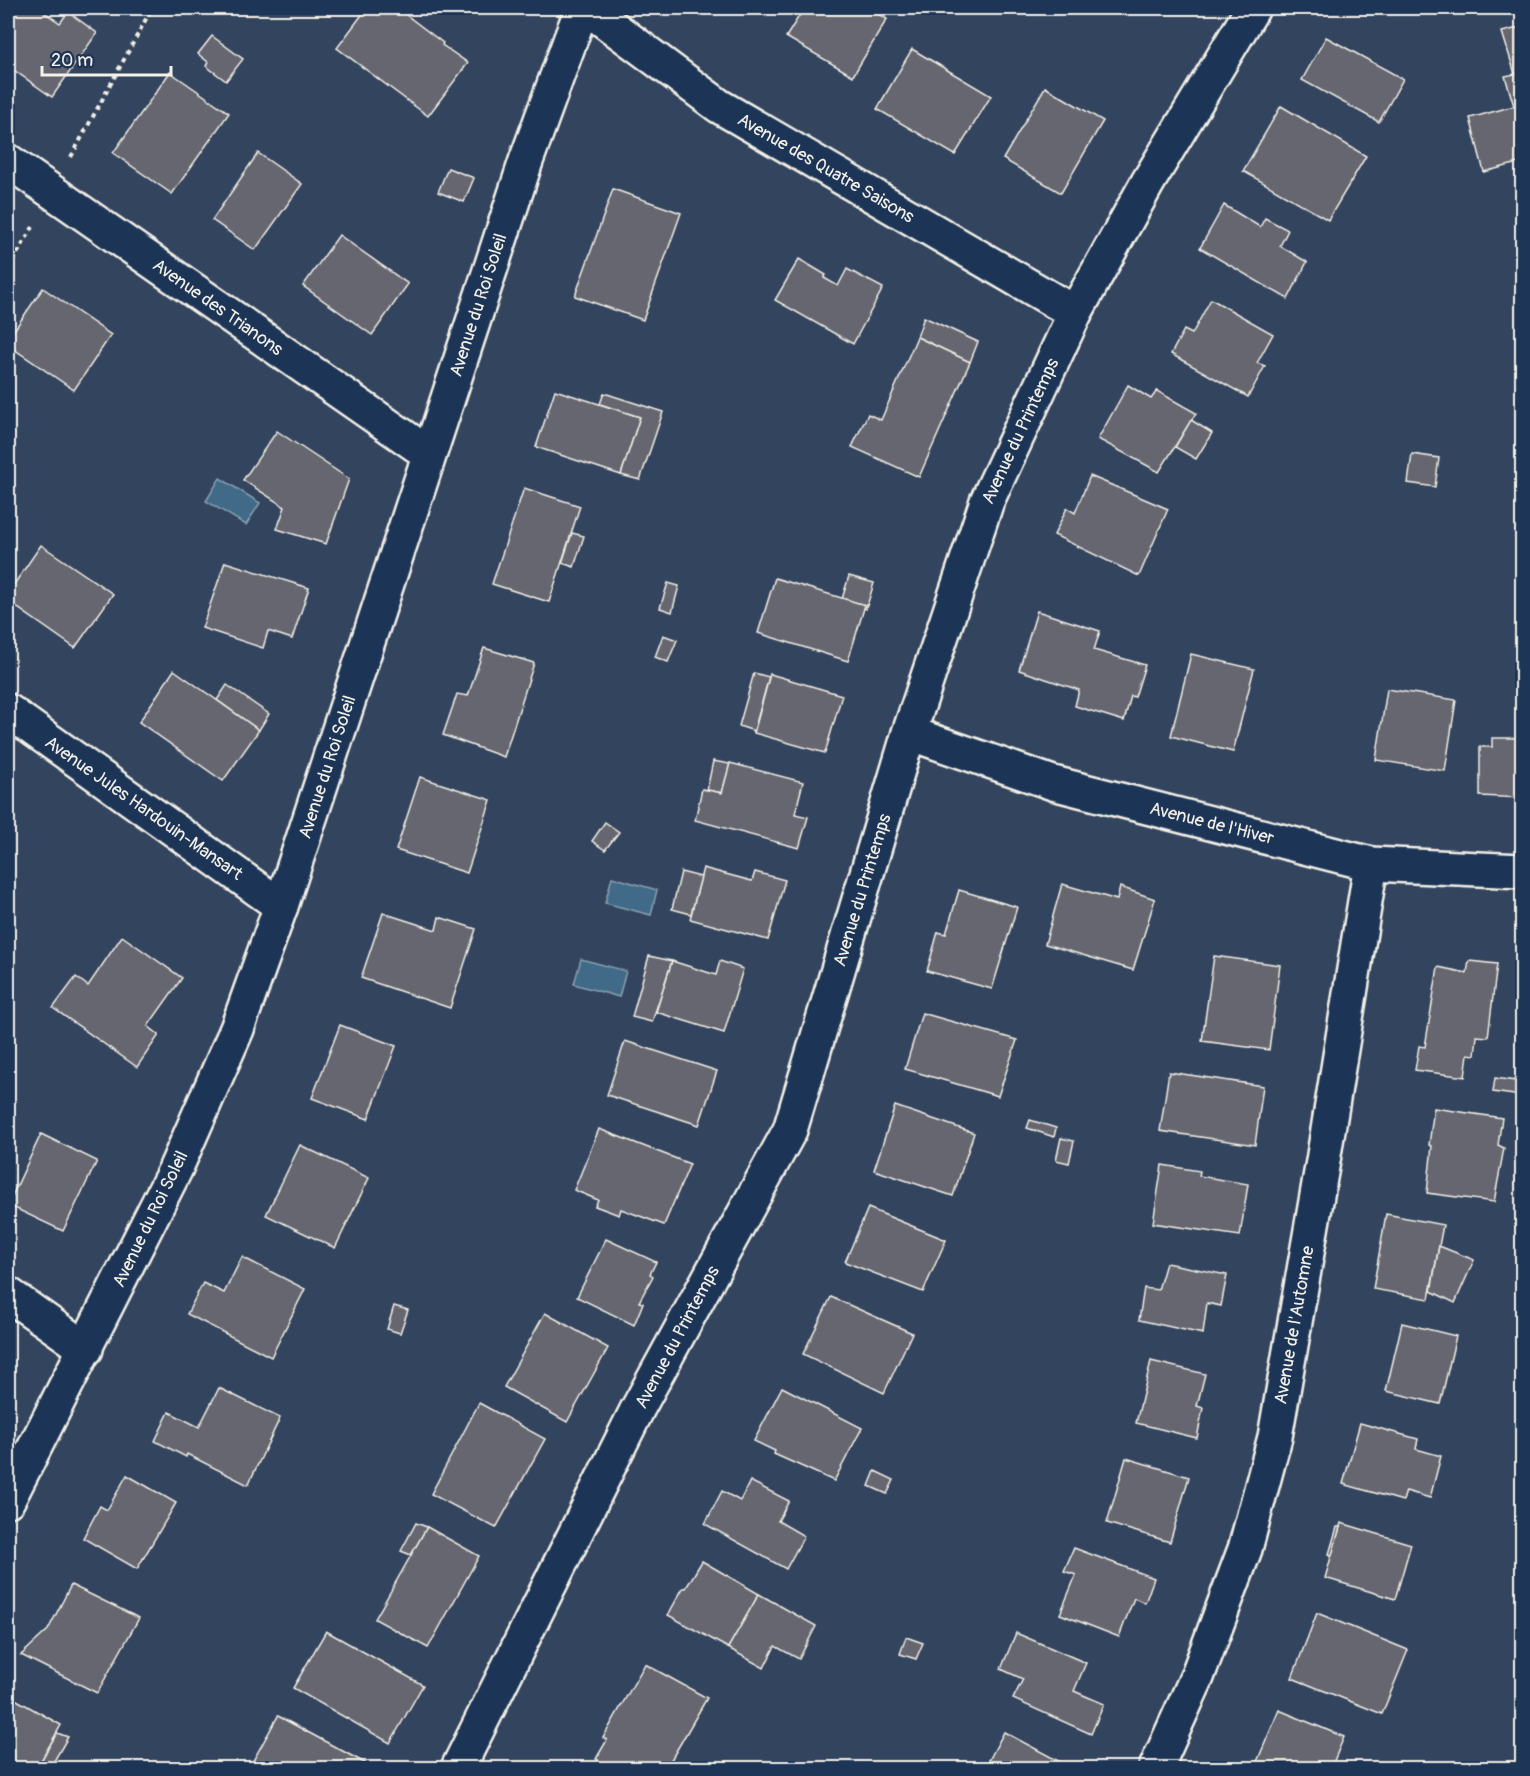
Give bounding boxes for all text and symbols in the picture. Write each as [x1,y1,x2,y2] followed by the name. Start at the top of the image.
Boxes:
[42,39,171,77] scale bar
[51,49,93,72] text: 20 m
[733,108,918,229] street label: Avenue des Quatre Saisons
[445,231,512,380] street label: Avenue du Roi Soleil
[148,254,287,361] street label: Avenue des Trianons
[977,355,1064,508] street label: Avenue du Printemps
[294,693,361,842] street label: Avenue du Roi Soleil
[40,731,248,886] street label: Avenue Jules Hardouin-Mansart
[1147,797,1277,850] street label: Avenue de l'Hiver
[828,811,897,969] street label: Avenue du Printemps
[107,1147,193,1291] street label: Avenue du Roi Soleil
[1269,1244,1320,1406] street label: Avenue de l'Automne
[630,1262,725,1413] street label: Avenue du Printemps

